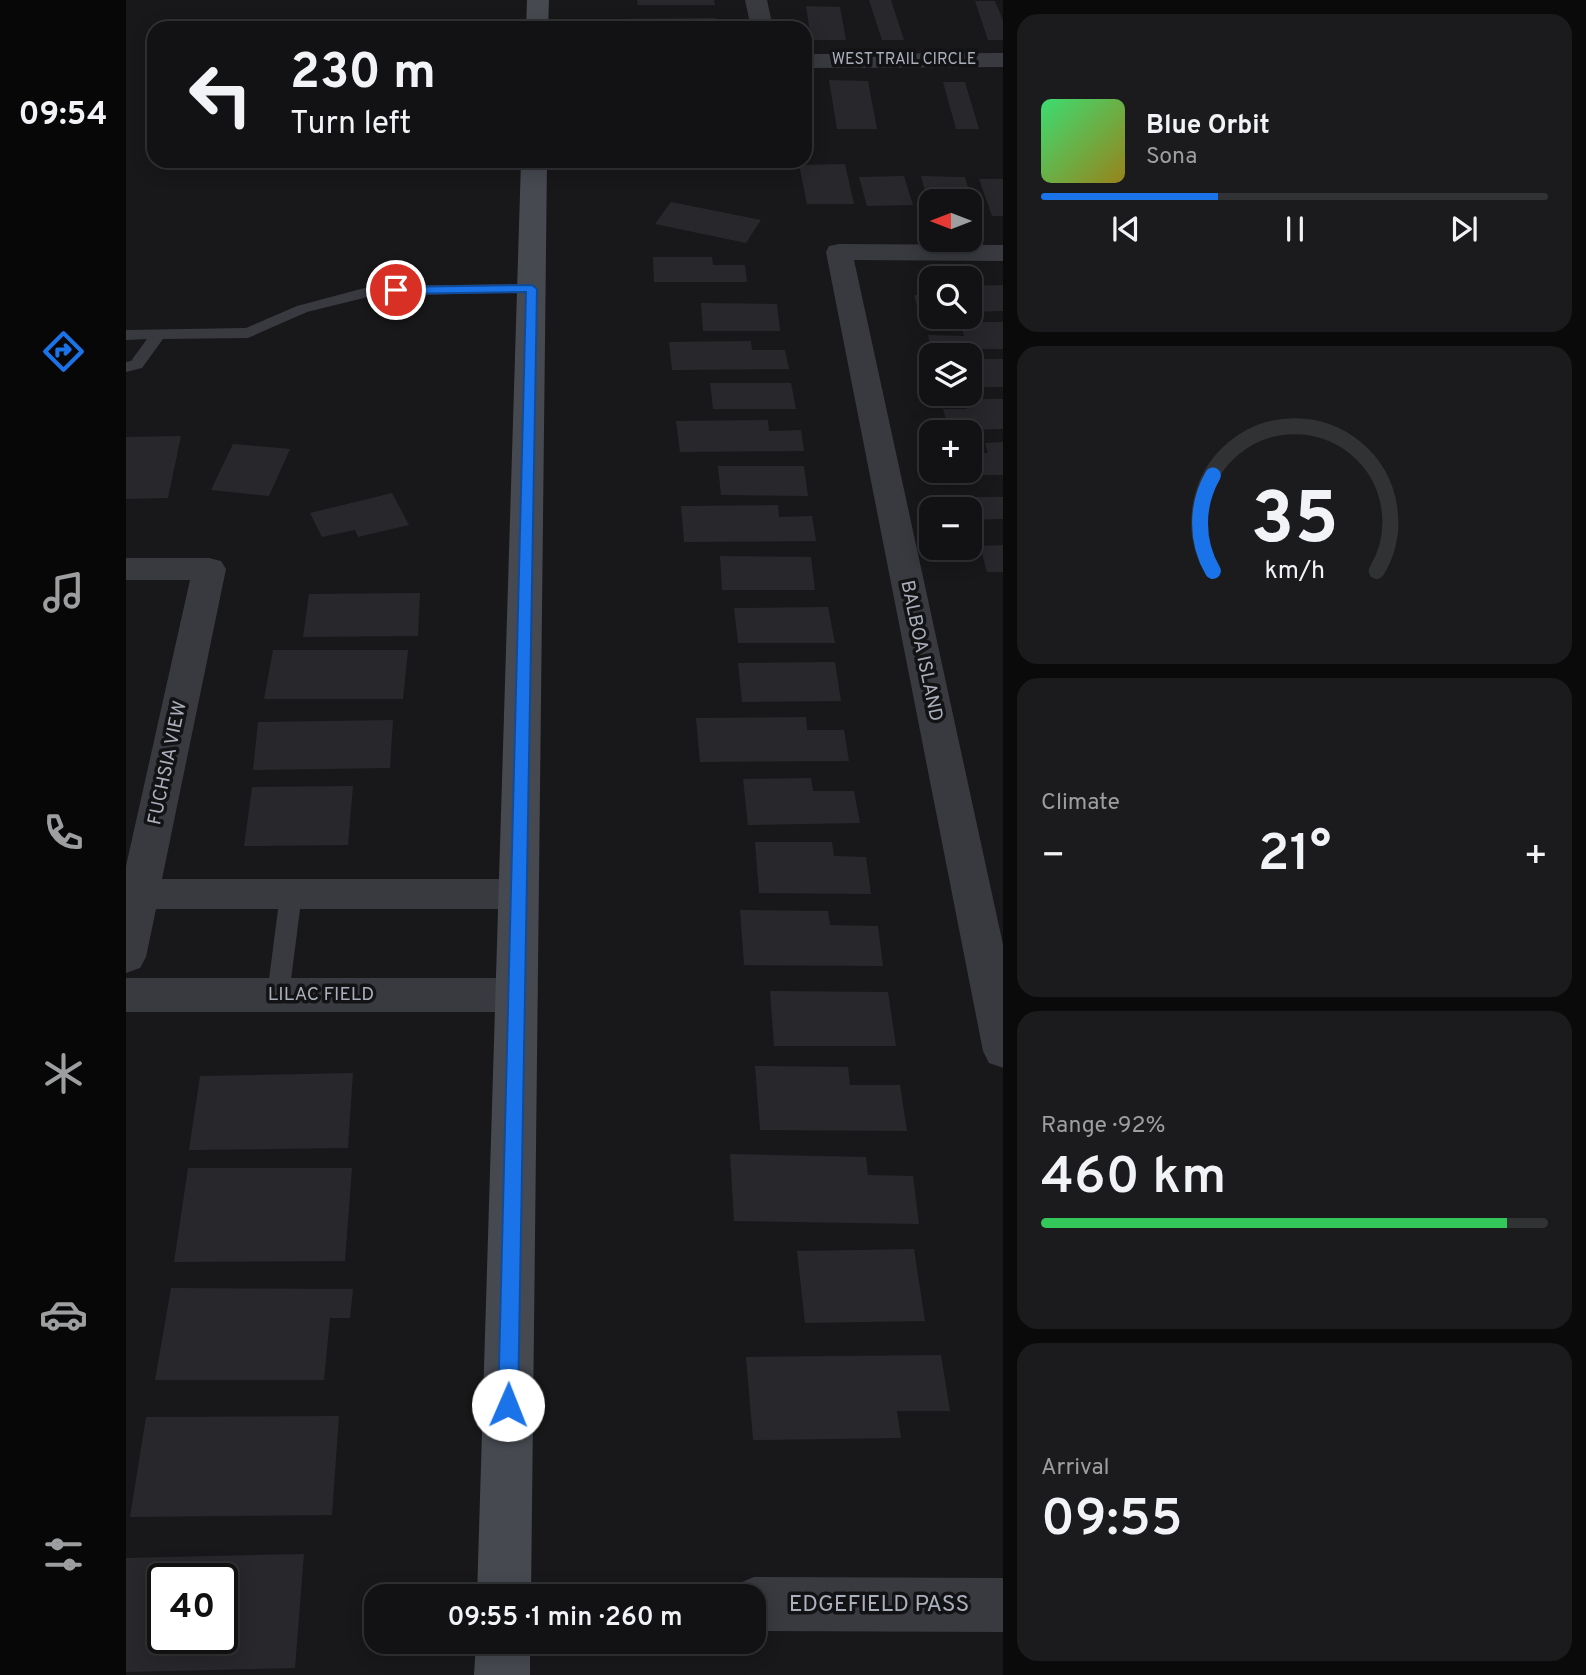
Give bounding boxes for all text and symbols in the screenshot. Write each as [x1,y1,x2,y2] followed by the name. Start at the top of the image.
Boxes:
[290,44,436,106] text: 230 m
[175,49,266,140] icon: left
[832,50,976,70] street label: WEST TRAIL CIRCLE
[18,96,108,136] text: 09:54
[290,105,411,145] text: Turn left
[1146,110,1270,143] text: Blue Orbit
[1146,143,1197,172] text: Sona
[919,189,982,252] north arrow
[919,189,982,560] map controls
[1107,210,1145,248] icon: previous
[1276,210,1314,248] icon: pause
[1445,210,1483,248] icon: next
[366,260,426,320] pin
[919,266,982,329] button: search
[377,271,415,309] icon: arrive
[39,327,88,376] icon: directions
[919,343,982,406] button: layers
[919,420,982,483] button: +
[1250,478,1339,570] text: 35
[919,497,982,560] button: −
[1264,556,1325,588] text: km/h
[39,568,88,617] icon: music
[894,578,948,724] street label: BALBOA ISLAND
[143,699,193,827] street label: FUCHSIA VIEW
[1041,789,1120,818] text: Climate
[39,808,88,857] icon: phone
[1258,823,1331,889] text: 21°
[1041,833,1066,882] text: −
[1523,833,1548,882] text: +
[268,983,374,1007] street label: LILAC FIELD
[39,1049,88,1098] icon: climate
[1041,1112,1166,1141] text: Range · 92%
[1041,1146,1226,1212] text: 460 km
[39,1290,88,1339] icon: car
[471,1368,545,1442] position arrow
[1041,1454,1110,1483] text: Arrival
[1041,1488,1183,1554] text: 09:55
[39,1530,88,1579] icon: filters
[147,1563,238,1654] speed limit sign: 40
[789,1591,969,1620] street label: EDGEFIELD PASS
[447,1602,683,1635] text: 09:55 · 1 min · 260 m

